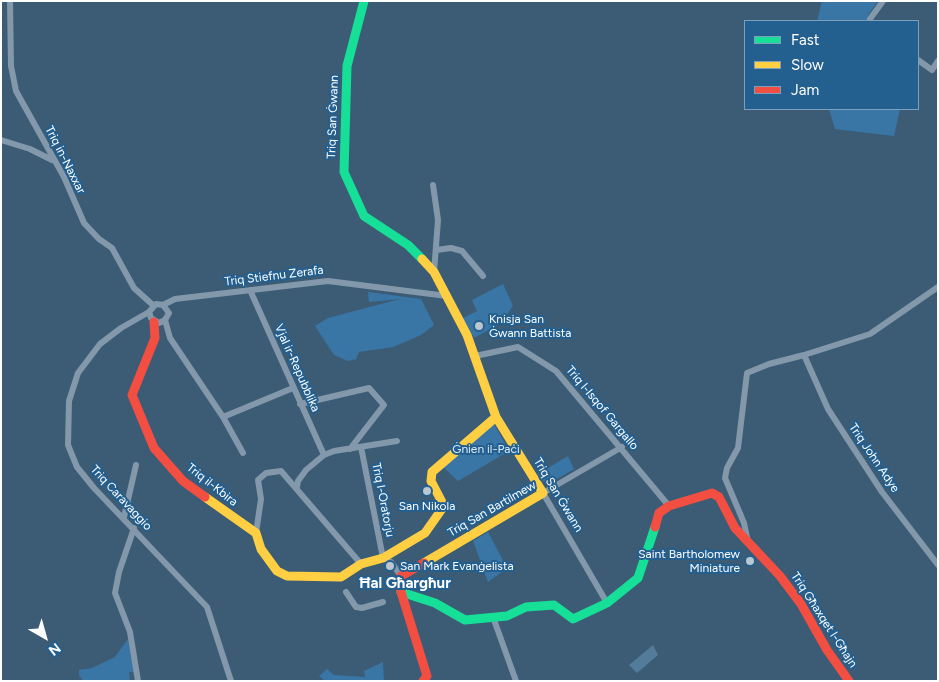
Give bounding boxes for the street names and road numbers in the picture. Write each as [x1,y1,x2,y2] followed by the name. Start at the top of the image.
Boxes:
[324,75,342,159] street label: Triq San Ġwann
[42,124,88,196] street label: Triq in-Naxxar
[224,263,324,289] street label: Triq Stiefnu Zerafa
[271,322,323,414] street label: Vjal ir-Repubblika
[563,363,641,453] street label: Triq l-Isqof Gargallo
[846,421,902,495] street label: Triq John Adye
[530,455,586,535] street label: Triq San Ġwann
[184,461,240,509] street label: Triq il-Kbira
[87,462,155,534] street label: Triq Caravaggio
[369,462,397,538] street label: Triq l-Oratorju
[445,478,539,540] street label: Triq San Bartilmew
[788,570,860,670] street label: Triq Għaxqet l-Għajn

